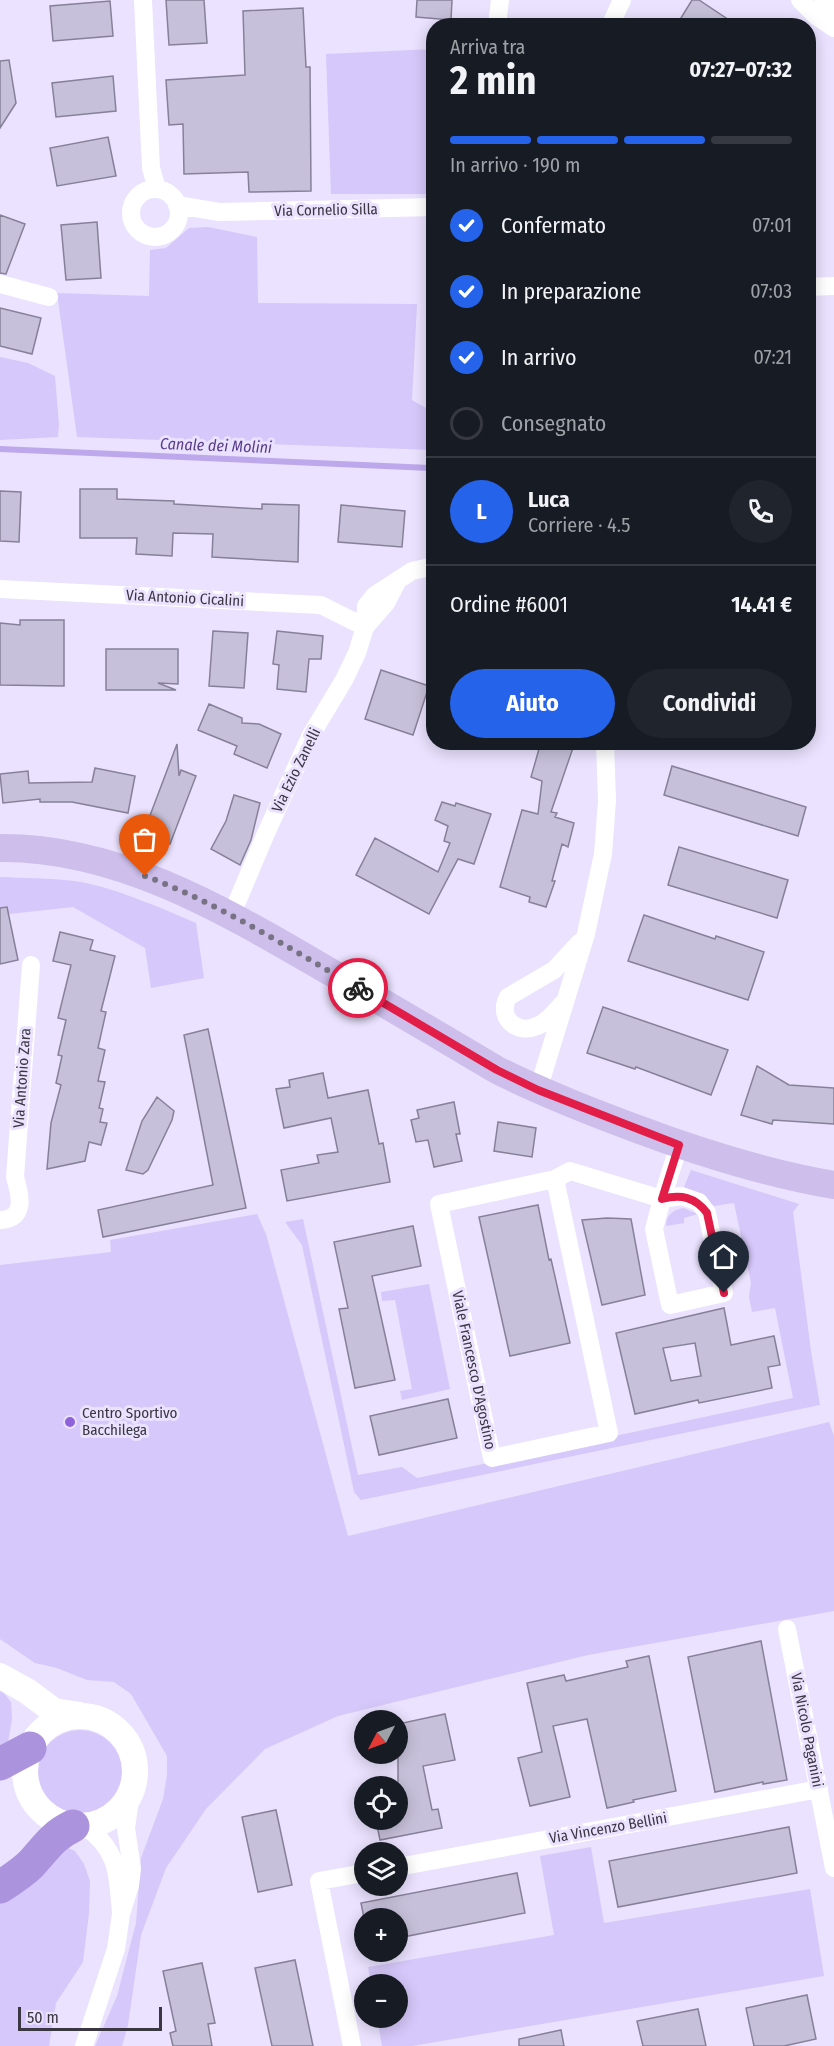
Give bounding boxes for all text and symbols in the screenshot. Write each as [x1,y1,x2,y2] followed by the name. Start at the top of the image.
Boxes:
[450,35,525,59] text: Arriva tra
[689,56,792,83] text: 07:27–07:32
[450,58,536,104] text: 2 min
[450,153,580,177] text: In arrivo · 190 m
[274,200,378,220] street label: Via Cornelio Silla
[450,209,483,242] icon: check
[501,212,606,239] text: Confermato
[752,213,792,237] text: 07:01
[450,275,483,308] icon: check
[501,278,642,305] text: In preparazione
[750,279,792,303] text: 07:03
[450,341,483,374] icon: check
[501,344,576,371] text: In arrivo
[753,345,792,369] text: 07:21
[501,410,606,437] text: Consegnato
[160,434,272,457] water label: Canale dei Molini
[729,480,792,543] button: phone
[528,486,570,513] text: Luca
[476,498,487,525] text: L
[528,513,630,537] text: Corriere · 4.5
[126,586,244,610] street label: Via Antonio Cicalini
[450,591,568,618] text: Ordine #6001
[731,591,792,618] text: 14.41 €
[450,669,615,738] button: Aiuto
[627,669,792,738] button: Condividi
[268,725,324,815] street label: Via Ezio Zanelli
[119,814,170,876] pin
[128,823,161,856] icon: bag
[328,958,388,1018] courier
[342,972,375,1005] icon: bike
[10,1027,34,1129] street label: Via Antonio Zara
[698,1231,749,1293] pin
[707,1240,740,1273] icon: home
[448,1289,500,1451] street label: Viale Francesco D'Agostino
[82,1404,178,1439] place label: Centro Sportivo Bacchilega
[63,1415,77,1429] marker: Centro Sportivo Bacchilega
[787,1671,827,1789] street label: Via Nicolo Paganini
[354,1710,408,1764] north arrow
[354,1710,408,2028] map controls
[354,1776,408,1830] button: locate
[548,1809,668,1847] street label: Via Vincenzo Bellini
[354,1842,408,1896] button: layers
[354,1908,408,1962] button: +
[354,1974,408,2028] button: −
[18,2004,162,2032] scale bar
[27,2008,59,2027] text: 50 m

